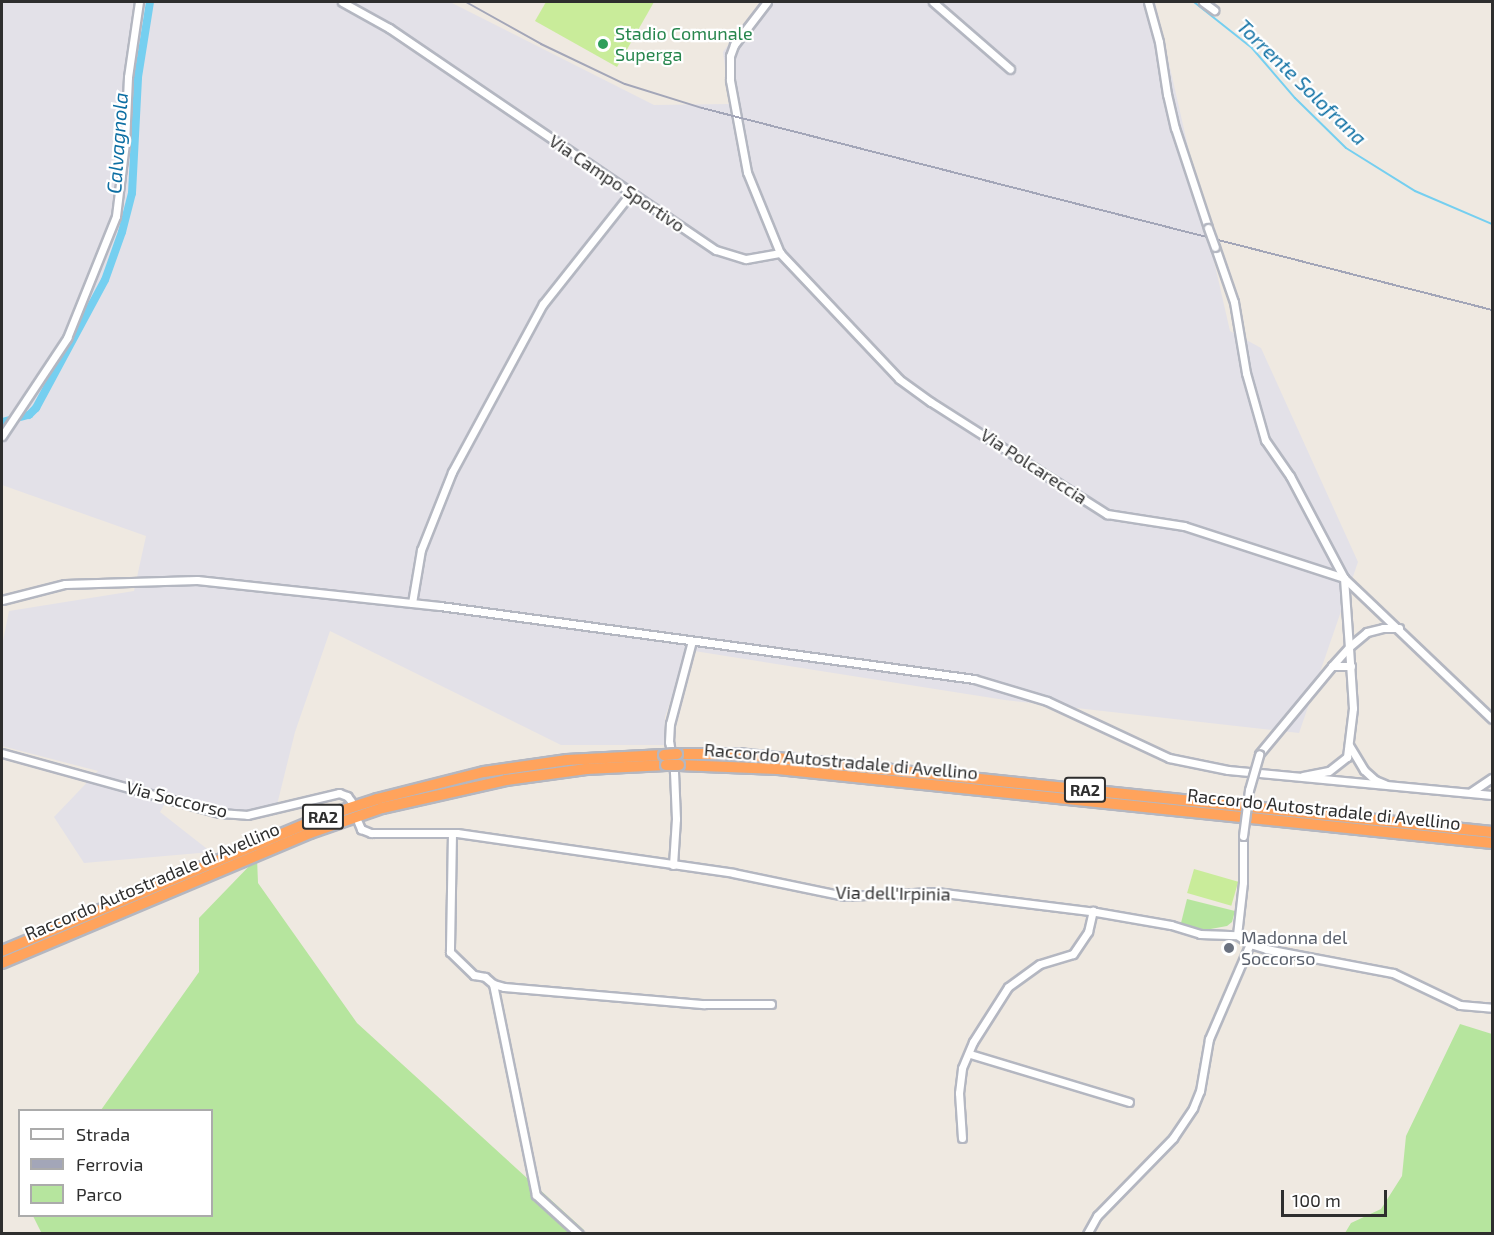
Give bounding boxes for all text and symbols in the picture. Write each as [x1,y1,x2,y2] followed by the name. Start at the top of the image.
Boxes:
[1232,14,1372,150] water label: Torrente Solofrana
[615,23,753,66] place label: Stadio Comunale Superga
[596,37,610,51] marker: Stadio Comunale Superga
[101,91,133,195] water label: Calvagnola
[545,130,689,236] street label: Via Campo Sportivo
[977,424,1091,508] street label: Via Polcareccia
[703,738,979,784] street label: Raccordo Autostradale di Avellino
[124,776,230,822] street label: Via Soccorso
[1062,777,1108,803] road number: RA2
[1186,784,1462,834] street label: Raccordo Autostradale di Avellino
[300,804,346,830] road number: RA2
[21,817,283,945] street label: Raccordo Autostradale di Avellino
[835,881,951,905] street label: Via dell'Irpinia
[1241,927,1347,970] place label: Madonna del Soccorso
[1222,941,1236,955] marker: Madonna del Soccorso
[18,1109,213,1217] legend
[76,1123,130,1145] text: Strada
[76,1153,143,1175] text: Ferrovia
[1284,1178,1390,1216] scale bar
[76,1183,122,1205] text: Parco
[1292,1189,1341,1211] text: 100 m

